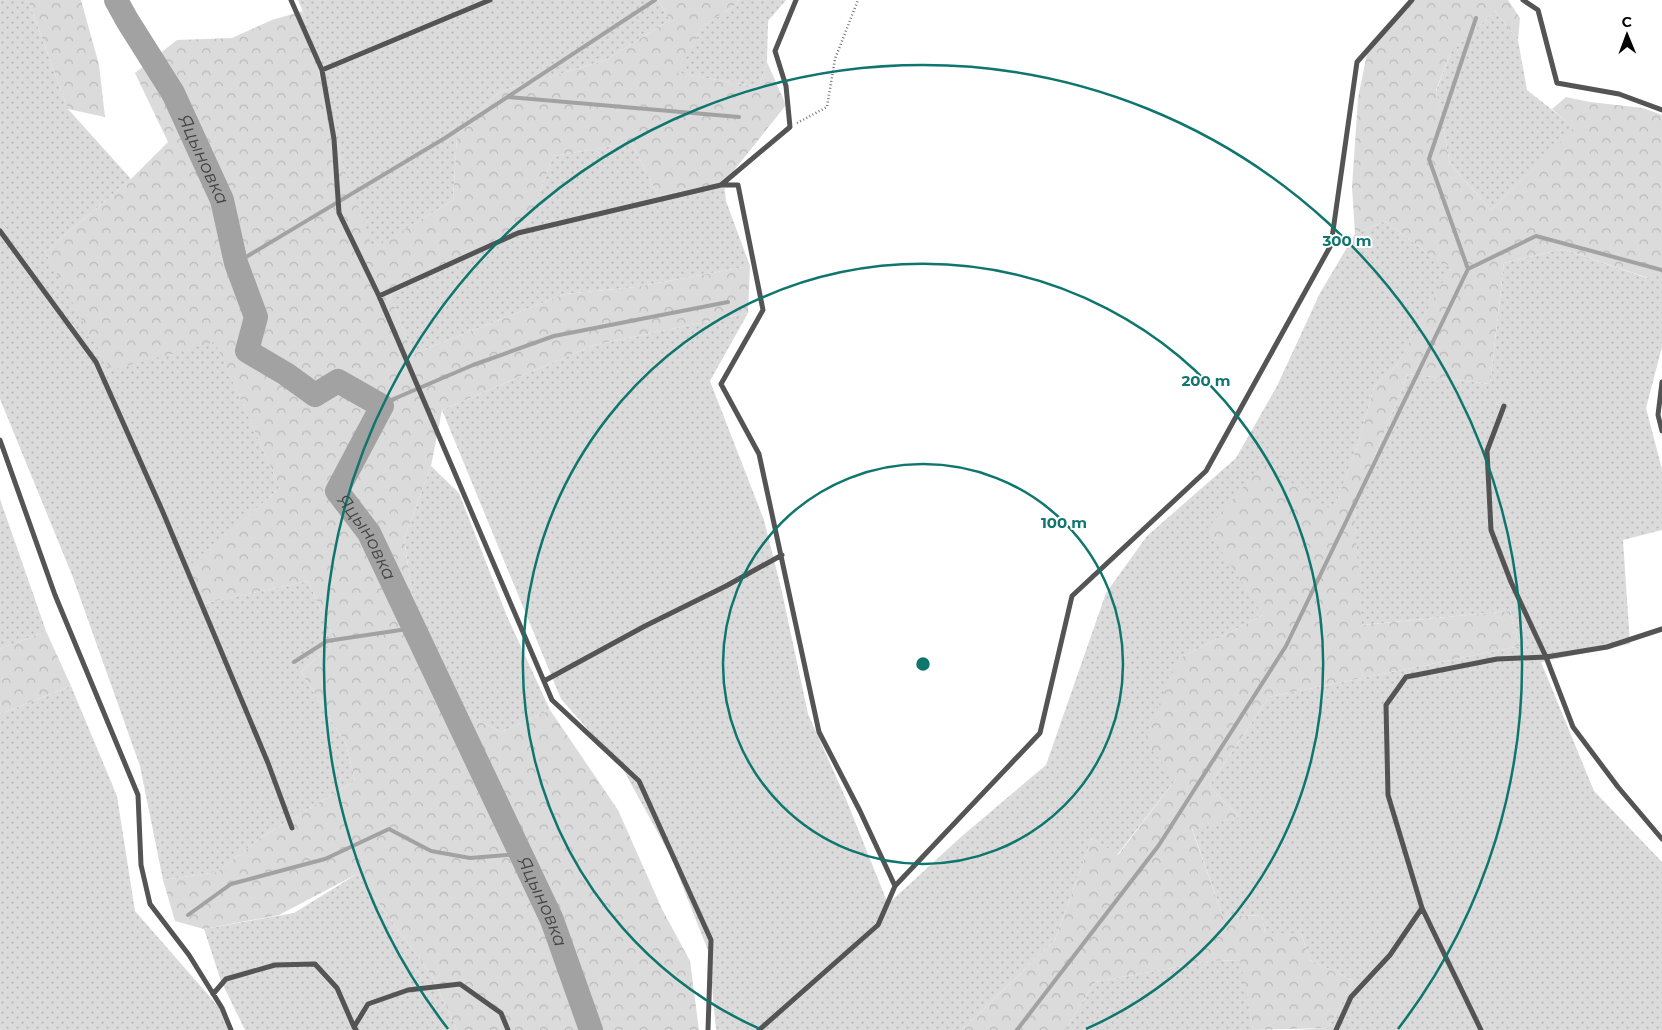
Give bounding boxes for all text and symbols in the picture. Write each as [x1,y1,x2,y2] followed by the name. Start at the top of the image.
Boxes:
[1602,10,1652,60] north arrow
[1622,13,1632,31] text: С
[173,111,234,208] water label: Яцыновка
[1321,231,1372,250] text: 300 m
[1181,371,1231,390] text: 200 m
[332,490,401,584] water label: Яцыновка
[1041,513,1087,532] text: 100 m
[914,655,932,673] centre of rings
[512,853,572,950] water label: Яцыновка

